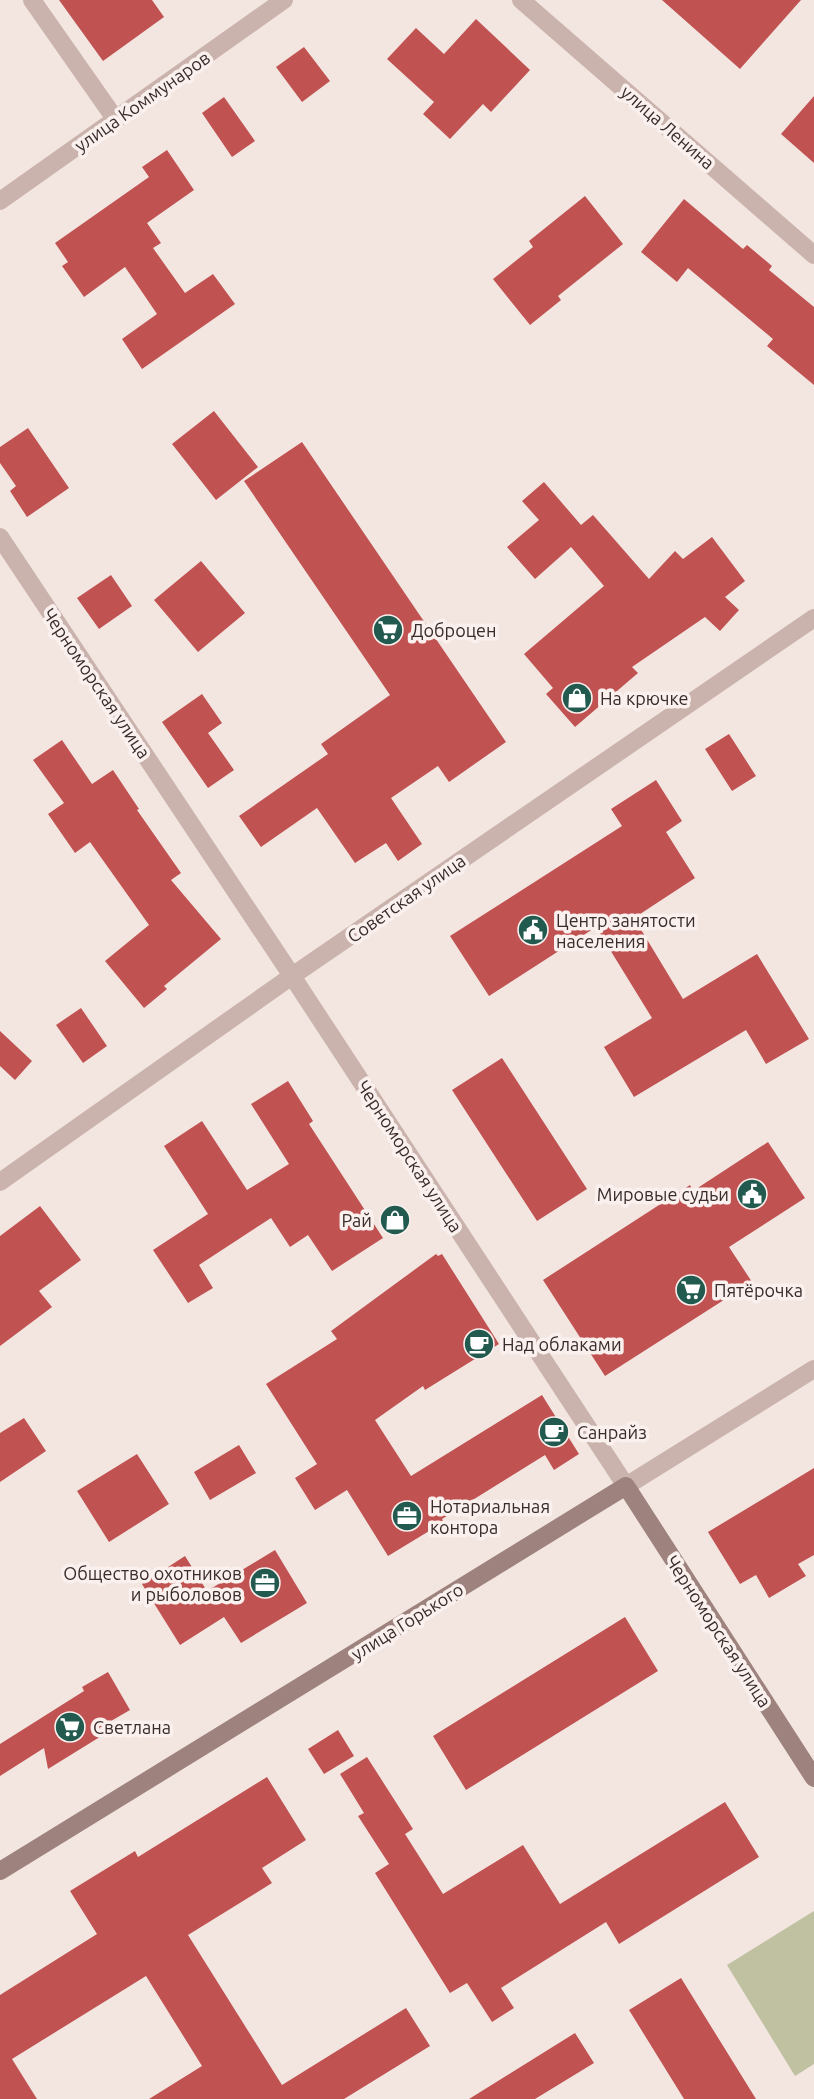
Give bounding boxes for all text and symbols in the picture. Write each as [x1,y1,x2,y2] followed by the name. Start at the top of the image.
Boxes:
[71,47,213,155] street label: улица Коммунаров
[617,81,719,173] street label: улица Ленина
[39,604,155,762] street label: Черноморская улица
[371,613,405,647] supermarket icon: Доброцен
[411,620,497,640] place label: Доброцен
[560,681,594,715] shop icon: На крючке
[600,688,688,708] place label: На крючке
[343,850,469,946] street label: Советская улица
[556,910,696,951] place label: Центр занятости населения
[516,913,550,947] public building icon: Центр занятости населения
[353,1076,467,1236] street label: Черноморская улица
[735,1177,769,1211] public building icon: Мировые судьи
[597,1184,729,1204] place label: Мировые судьи
[378,1203,412,1237] shop icon: Рай
[341,1210,372,1230] place label: Рай
[674,1273,708,1307] supermarket icon: Пятёрочка
[714,1280,803,1300] place label: Пятёрочка
[462,1327,496,1361] cafe icon: Над облаками
[502,1334,622,1354] place label: Над облаками
[537,1415,571,1449] cafe icon: Санрайз
[577,1422,647,1442] place label: Санрайз
[430,1496,550,1537] place label: Нотариальная контора
[390,1499,424,1533] office icon: Нотариальная контора
[662,1551,776,1711] street label: Черноморская улица
[63,1563,242,1604] place label: Общество охотников и рыболовов
[248,1566,282,1600] office icon: Общество охотников и рыболовов
[347,1579,467,1663] street label: улица Горького
[53,1710,87,1744] supermarket icon: Светлана
[93,1717,171,1737] place label: Светлана

